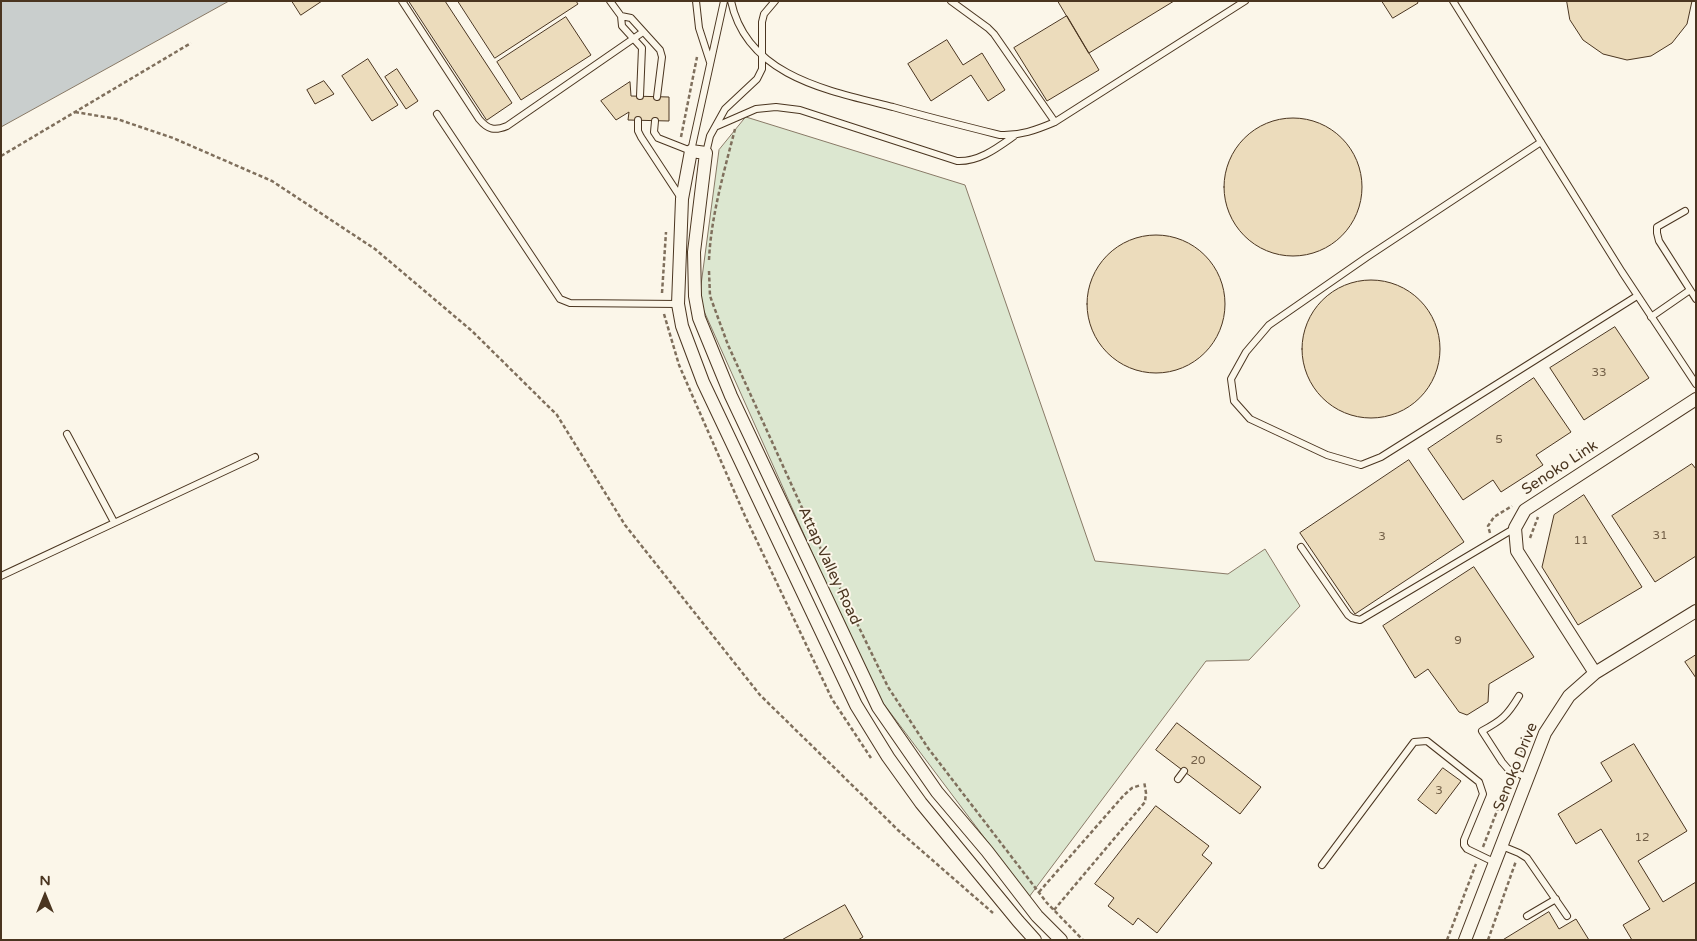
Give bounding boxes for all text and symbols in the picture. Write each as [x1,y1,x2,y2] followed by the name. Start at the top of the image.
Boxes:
[1591,366,1607,380] house number: 33
[1495,433,1503,447] house number: 5
[1519,437,1601,499] street label: Senoko Link
[794,504,864,628] street label: Attap Valley Road
[1652,529,1668,543] house number: 31
[1378,530,1386,544] house number: 3
[1573,534,1589,548] house number: 11
[1454,634,1462,648] house number: 9
[1490,720,1542,814] street label: Senoko Drive
[1190,754,1206,768] house number: 20
[1435,784,1443,798] house number: 3
[1634,831,1650,845] house number: 12
[20,871,70,921] north arrow
[39,872,51,889] text: N

